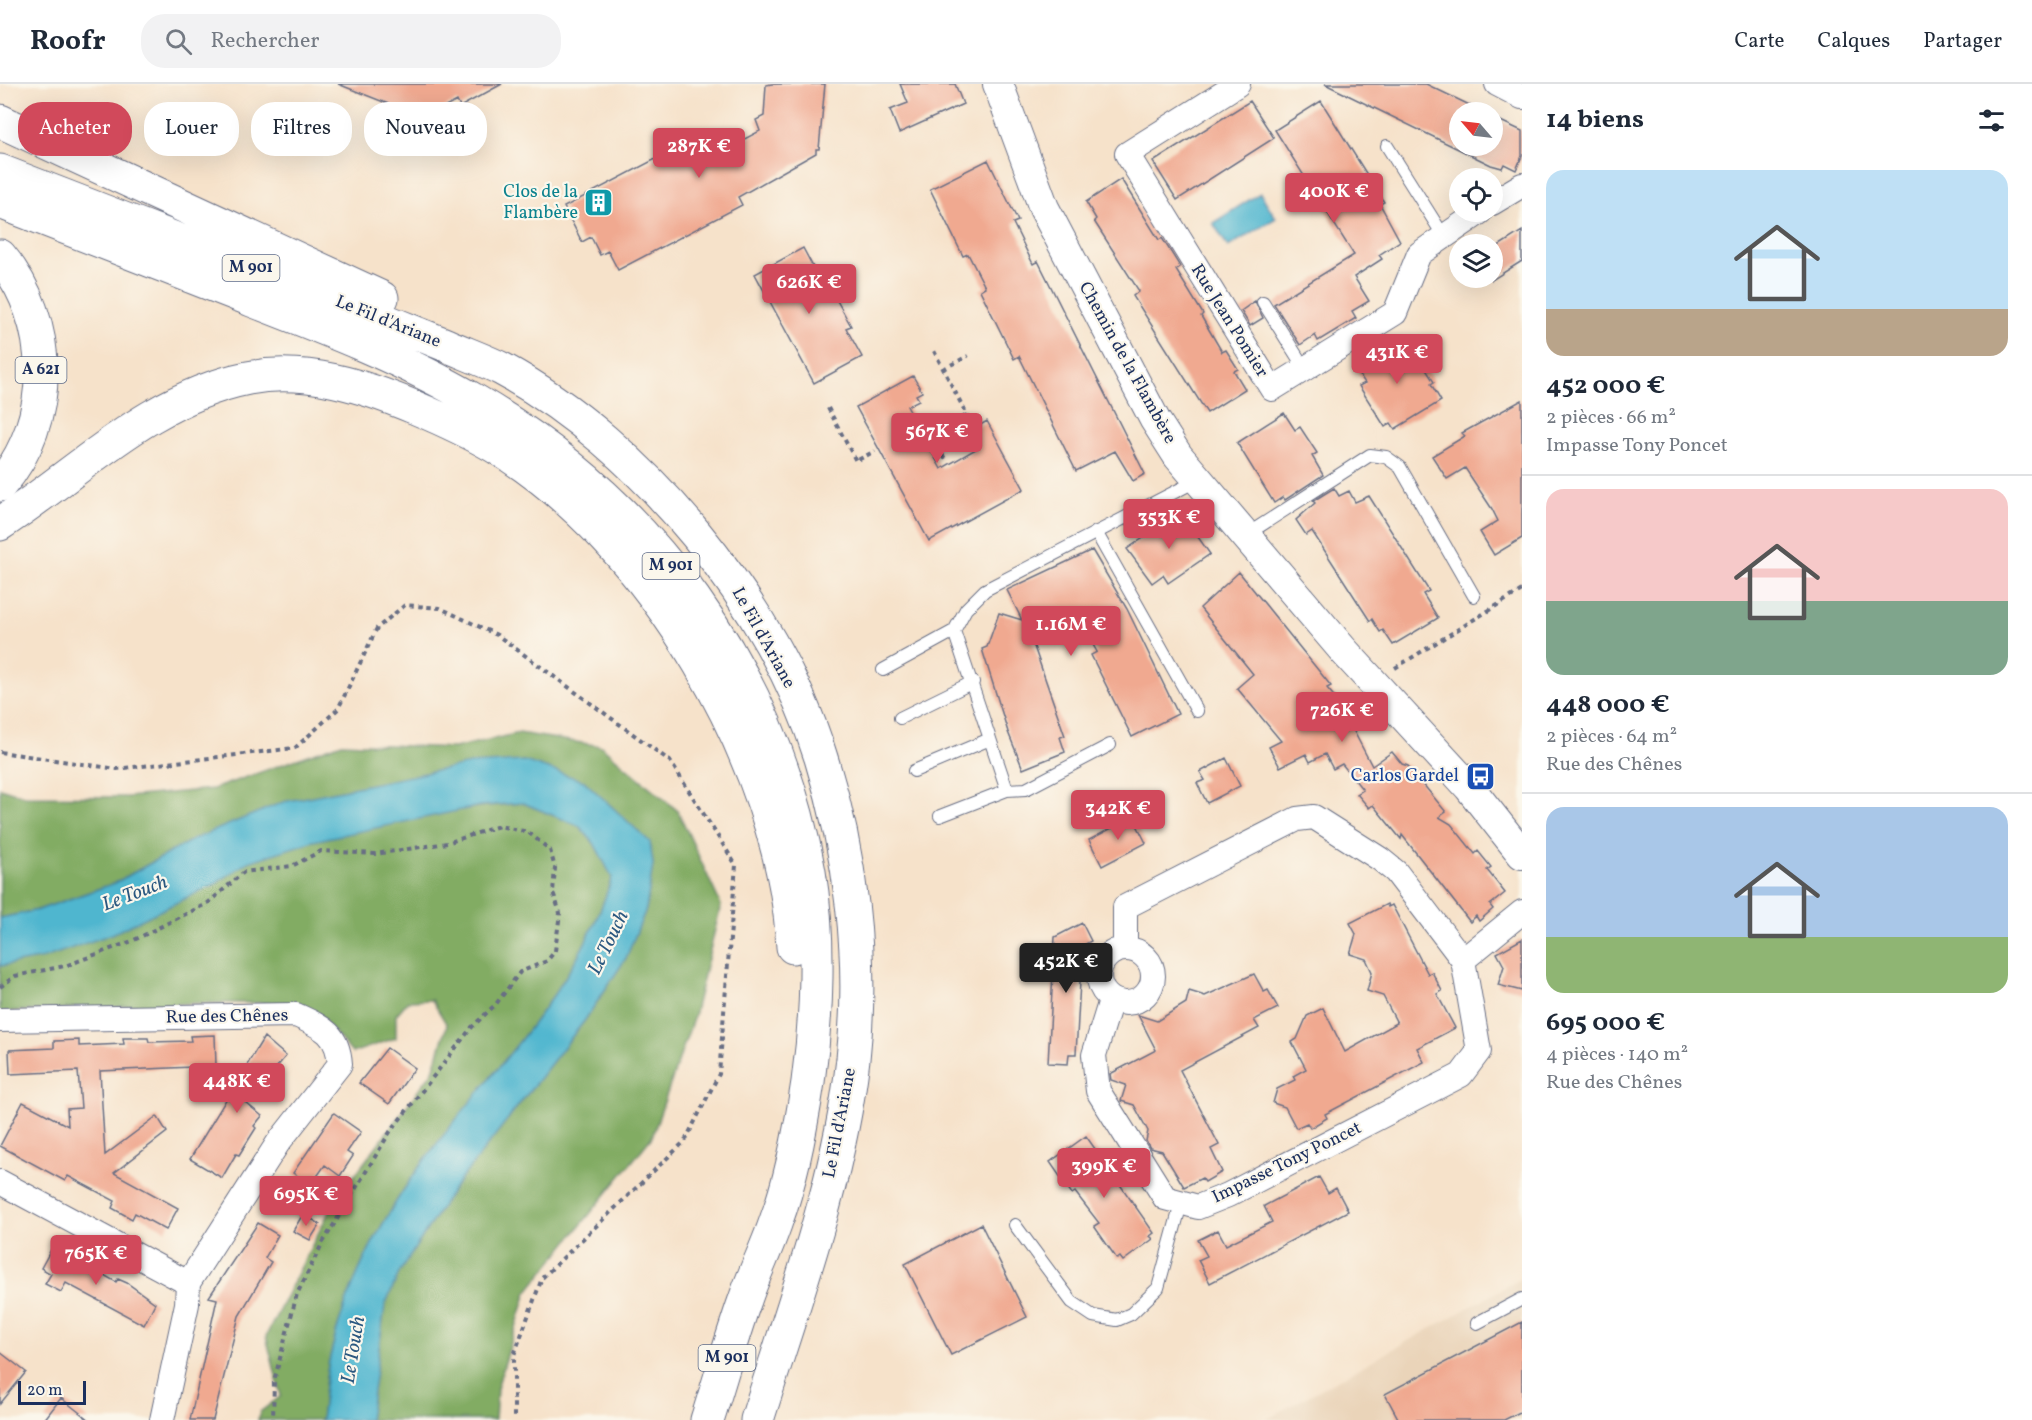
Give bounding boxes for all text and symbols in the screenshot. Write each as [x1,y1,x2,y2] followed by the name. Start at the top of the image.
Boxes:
[141,14,561,68] search box
[30,22,105,61] text: Roofr
[162,25,195,58] icon: search
[210,26,320,57] text: Rechercher
[1734,27,1785,56] text: Carte
[1818,27,1890,56] text: Calques
[1923,27,2002,56] text: Partager
[18,102,132,156] chip: Acheter
[144,102,239,156] chip: Louer
[251,102,352,156] chip: Filtres
[364,102,487,156] chip: Nouveau
[1449,102,1503,156] north arrow
[1449,102,1503,288] map controls
[1546,102,1644,138] text: 14 biens
[1975,104,2008,137] icon: filters
[650,128,748,179] pin: 287K €
[667,133,731,161] text: 287K €
[1449,168,1503,222] button: locate
[1285,173,1383,224] pin: 400K €
[1299,178,1369,206] text: 400K €
[503,180,578,226] place label: Clos de la Flambère
[583,186,615,218] building icon: Clos de la Flambère
[1723,209,1831,317] icon: home
[1449,234,1503,288] button: layers
[222,255,280,281] road number: M 901
[1184,259,1274,383] street label: Rue Jean Pomier
[760,264,858,315] pin: 626K €
[776,269,842,297] text: 626K €
[1072,277,1182,449] street label: Chemin de la Flambère
[331,289,445,355] street label: Le Fil d'Ariane
[1348,334,1446,385] pin: 431K €
[1366,339,1428,367] text: 431K €
[15,357,66,383] road number: A 621
[1546,368,1666,404] text: 452 000 €
[1546,404,1676,432] text: 2 pièces · 66 m²
[888,413,986,464] pin: 567K €
[905,418,969,446] text: 567K €
[1546,432,1728,460] text: Impasse Tony Poncet
[1120,499,1218,550] pin: 353K €
[1137,504,1201,532] text: 353K €
[1723,528,1831,636] icon: home
[642,553,700,579] road number: M 901
[725,583,801,693] street label: Le Fil d'Ariane
[1016,606,1126,657] pin: 1.16M €
[1036,611,1106,639] text: 1.16M €
[1546,687,1670,723] text: 448 000 €
[1293,692,1391,743] pin: 726K €
[1310,697,1374,725] text: 726K €
[1546,723,1677,751] text: 2 pièces · 64 m²
[1546,751,1682,779] text: Rue des Chênes
[1464,760,1496,792] bus stop icon: Carlos Gardel
[1351,764,1459,789] place label: Carlos Gardel
[1069,790,1167,841] pin: 342K €
[1085,795,1151,823] text: 342K €
[1723,846,1831,954] icon: home
[98,869,172,919] water label: Le Touch
[582,906,637,980] water label: Le Touch
[1017,943,1115,994] pin: 452K €
[1033,948,1099,976] text: 452K €
[165,1003,289,1031] street label: Rue des Chênes
[1546,1005,1665,1041] text: 695 000 €
[1546,1041,1688,1069] text: 4 pièces · 140 m²
[188,1063,286,1114] pin: 448K €
[817,1066,863,1180] street label: Le Fil d'Ariane
[203,1068,271,1096] text: 448K €
[1546,1069,1682,1097] text: Rue des Chênes
[1208,1116,1366,1210] street label: Impasse Tony Poncet
[1055,1148,1153,1199] pin: 399K €
[1071,1153,1137,1181] text: 399K €
[257,1176,355,1227] pin: 695K €
[274,1181,338,1209] text: 695K €
[47,1235,145,1286] pin: 765K €
[64,1240,128,1268] text: 765K €
[335,1314,373,1386] water label: Le Touch
[698,1345,756,1371] road number: M 901
[18,1378,86,1406] scale bar
[27,1380,62,1402] text: 20 m

